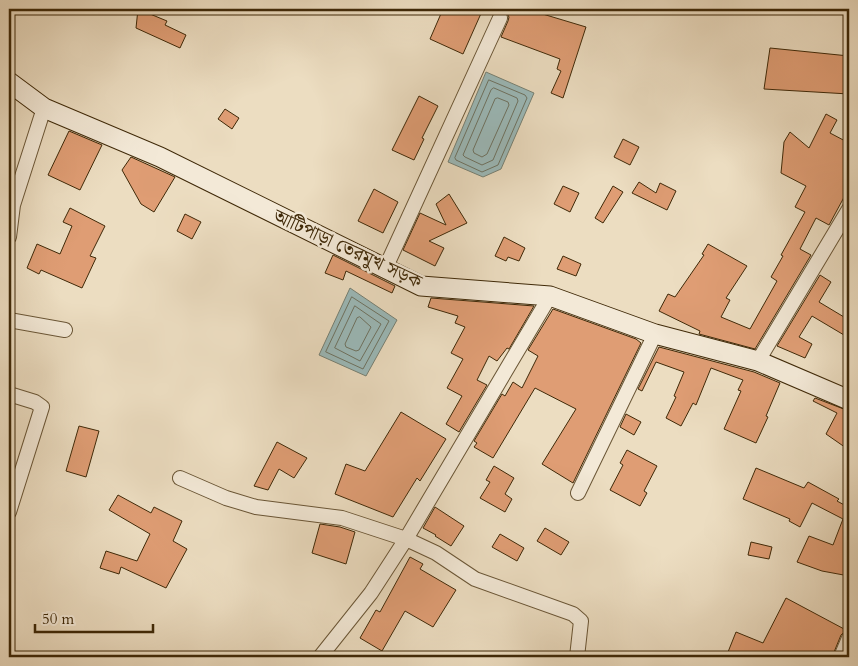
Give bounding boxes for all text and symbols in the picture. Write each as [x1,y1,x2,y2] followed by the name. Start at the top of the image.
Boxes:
[268,203,427,295] street label: আটিপাড়া তেরমুখ সড়ক
[35,601,152,633] scale bar
[42,609,74,629] text: 50 m

